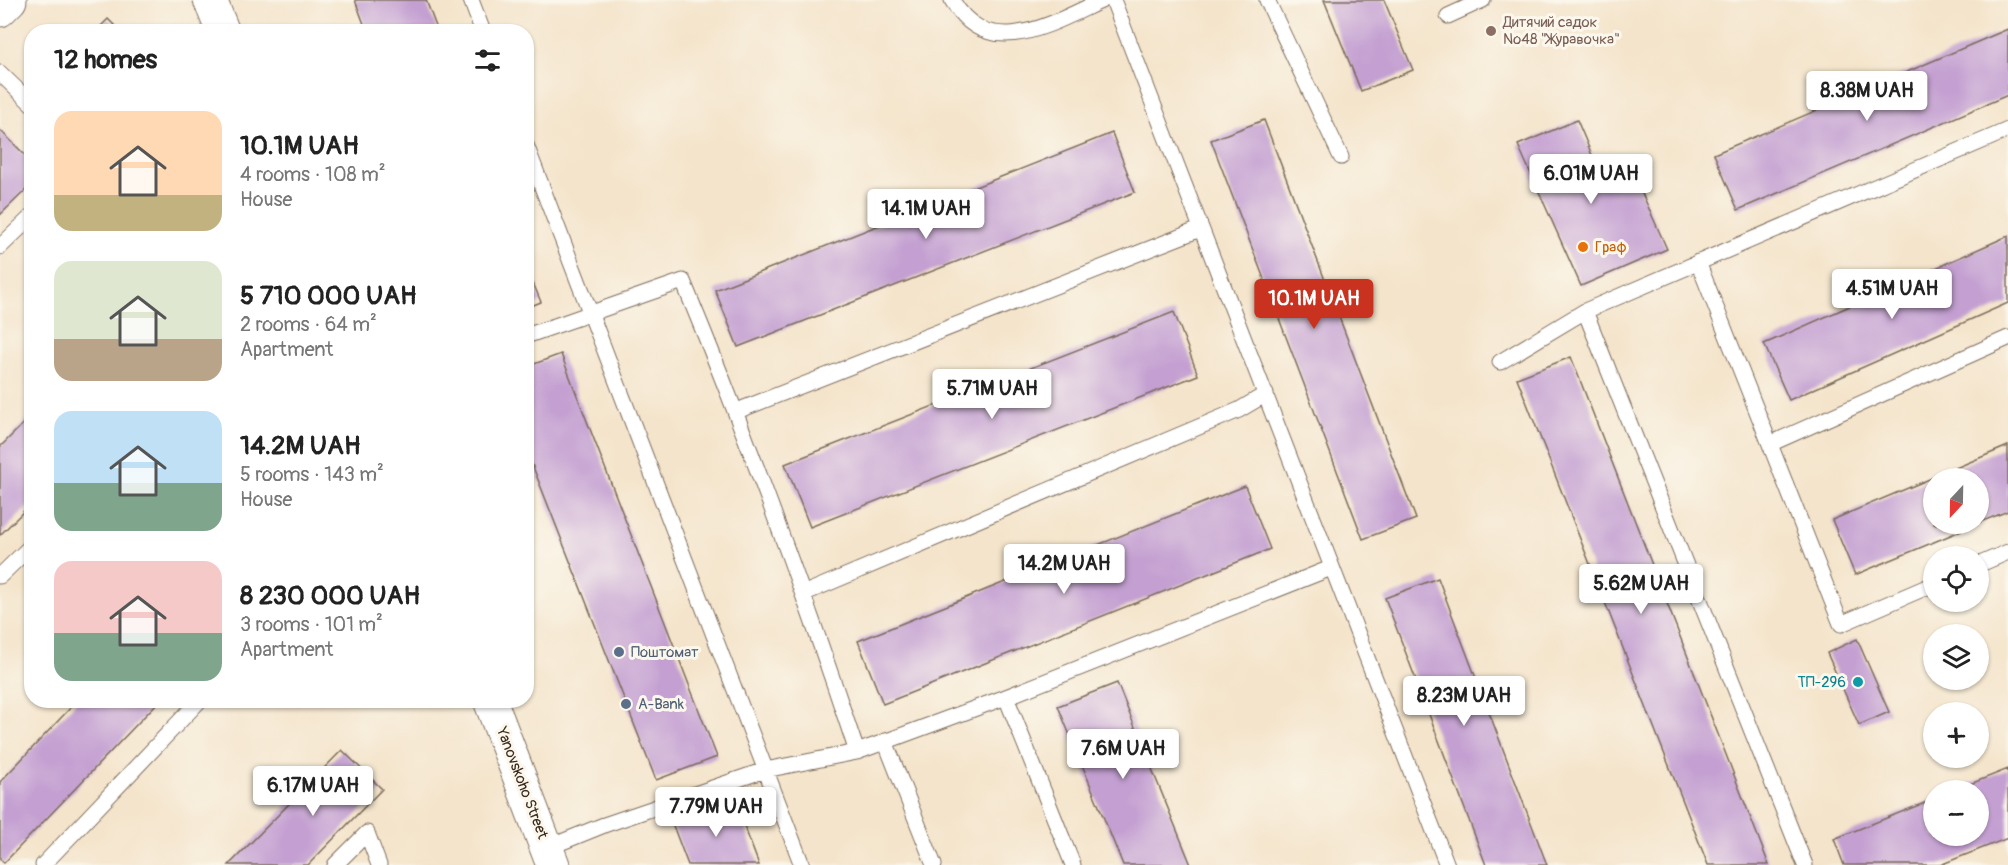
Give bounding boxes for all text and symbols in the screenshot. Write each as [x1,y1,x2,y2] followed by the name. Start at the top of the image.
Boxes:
[1502,13,1620,49] place label: Дитячий садок №48 "Журавочка"
[1484,24,1498,38] marker: Дитячий садок №48 "Журавочка"
[54,44,157,76] text: 12 homes
[471,44,504,77] icon: filters
[1798,71,1936,122] pin: 8.38M UAH
[1820,78,1914,103] text: 8.38M UAH
[240,130,359,162] text: 10.1M UAH
[102,135,174,207] icon: home
[1522,154,1660,205] pin: 6.01M UAH
[1543,161,1639,186] text: 6.01M UAH
[240,162,386,187] text: 4 rooms · 108 m²
[240,187,292,212] text: House
[857,189,995,240] pin: 14.1M UAH
[881,196,971,221] text: 14.1M UAH
[1595,238,1627,257] place label: Граф
[1576,240,1590,254] marker: Граф
[1823,269,1961,320] pin: 4.51M UAH
[1846,276,1938,301] text: 4.51M UAH
[1245,279,1383,330] pin: 10.1M UAH
[240,280,417,312] text: 5 710 000 UAH
[102,285,174,357] icon: home
[1268,286,1360,311] text: 10.1M UAH
[240,312,377,337] text: 2 rooms · 64 m²
[240,337,333,362] text: Apartment
[923,369,1061,420] pin: 5.71M UAH
[946,376,1038,401] text: 5.71M UAH
[240,430,360,462] text: 14.2M UAH
[102,435,174,507] icon: home
[240,462,384,487] text: 5 rooms · 143 m²
[1923,468,1989,534] north arrow
[1923,468,1989,846] map controls
[240,487,292,512] text: House
[995,544,1133,595] pin: 14.2M UAH
[1923,546,1989,612] button: locate
[1018,551,1110,576] text: 14.2M UAH
[1572,564,1710,615] pin: 5.62M UAH
[1593,571,1689,596] text: 5.62M UAH
[240,580,420,612] text: 8 230 000 UAH
[102,585,174,657] icon: home
[240,612,383,637] text: 3 rooms · 101 m²
[1923,624,1989,690] button: layers
[240,637,333,662] text: Apartment
[631,643,699,662] place label: Поштомат
[612,645,626,659] marker: Поштомат
[1797,673,1846,692] place label: ТП-296
[1851,675,1865,689] marker: ТП-296
[1395,676,1533,727] pin: 8.23M UAH
[1417,683,1511,708] text: 8.23M UAH
[638,695,685,714] place label: A-Bank
[619,697,633,711] marker: A-Bank
[1923,702,1989,768] button: +
[492,723,552,843] street label: Yanovskoho Street
[1061,729,1185,780] pin: 7.6M UAH
[1081,736,1165,761] text: 7.6M UAH
[244,766,382,817] pin: 6.17M UAH
[267,773,359,798] text: 6.17M UAH
[1923,780,1989,846] button: −
[647,787,785,838] pin: 7.79M UAH
[669,794,763,819] text: 7.79M UAH

